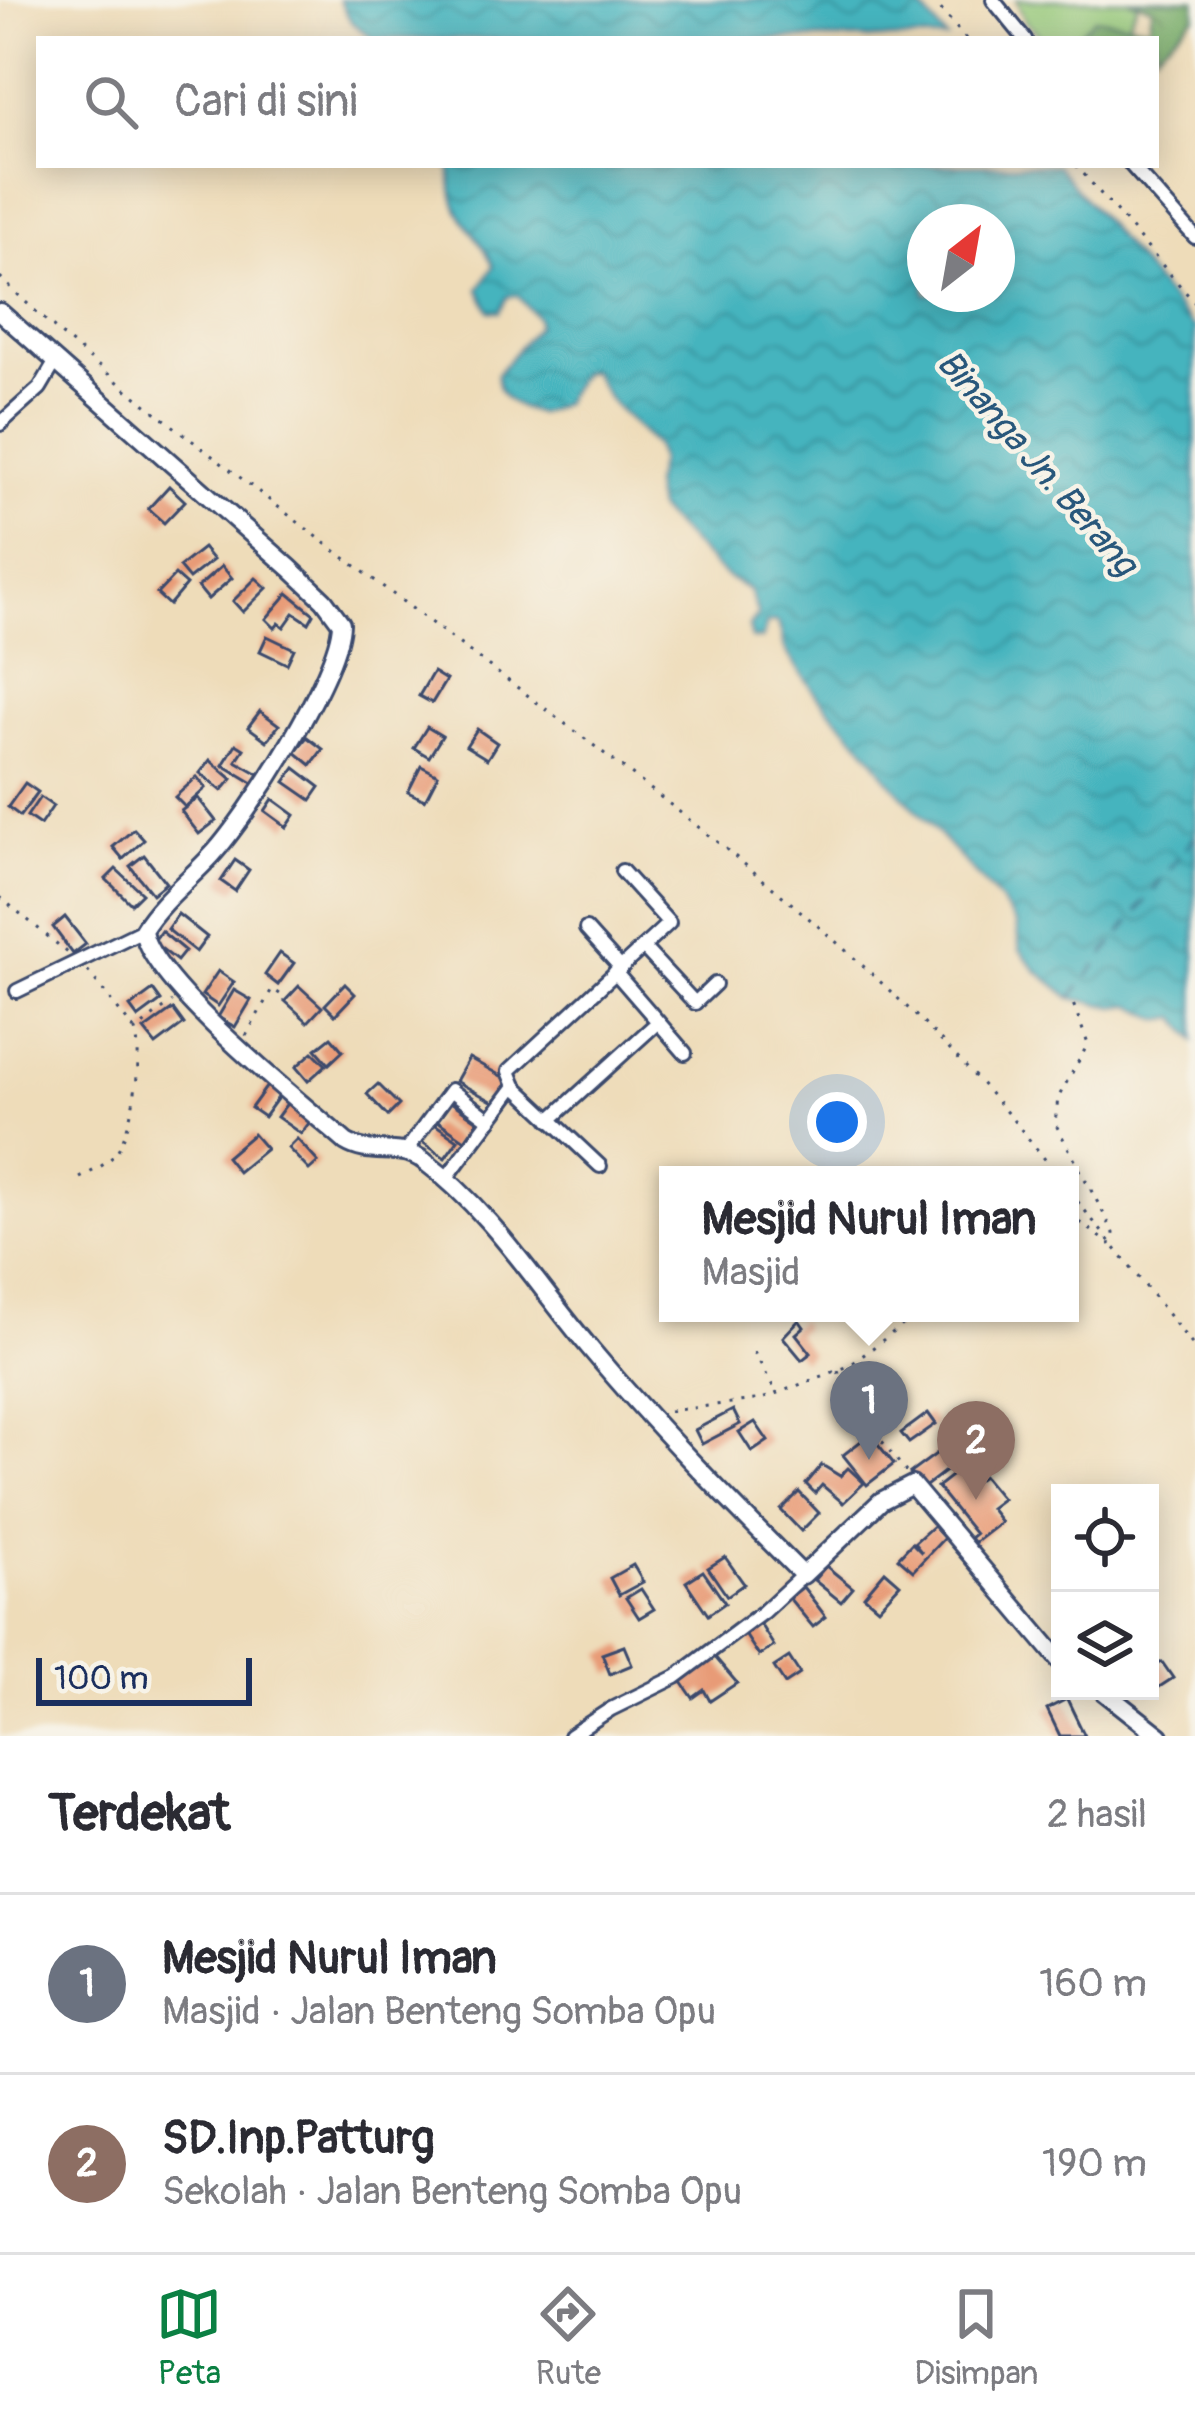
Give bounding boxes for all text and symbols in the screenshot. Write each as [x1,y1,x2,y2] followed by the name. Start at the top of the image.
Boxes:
[36,36,1159,168] search box
[78,69,144,135] icon: search
[174,74,358,130] text: Cari di sini
[907,204,1015,312] north arrow
[927,341,1149,587] water label: Binanga Jn. Berang
[807,1092,867,1152] your location
[659,1166,1079,1322] popup
[702,1192,1036,1248] text: Mesjid Nurul Iman
[702,1248,800,1297] text: Masjid
[830,1361,908,1460] pin: 1
[937,1401,1015,1500] pin: 2
[1051,1484,1159,1700] map controls
[1051,1484,1159,1592] button: locate
[1051,1592,1159,1700] button: layers
[36,1652,252,1705] scale bar
[54,1658,148,1699] text: 100 m
[48,1782,230,1846] text: Terdekat
[1047,1790,1147,1839] text: 2 hasil
[162,1931,497,1987] text: Mesjid Nurul Iman
[79,1959,95,2008] text: 1
[1039,1959,1147,2008] text: 160 m
[162,1987,716,2036] text: Masjid · Jalan Benteng Somba Opu
[162,2111,434,2167] text: SD.Inp.Patturg
[76,2139,98,2188] text: 2
[1042,2139,1147,2188] text: 190 m
[162,2167,742,2216] text: Sekolah · Jalan Benteng Somba Opu
[156,2281,222,2394] tab: Peta
[535,2281,601,2394] tab: Rute
[914,2281,1039,2394] tab: Disimpan

